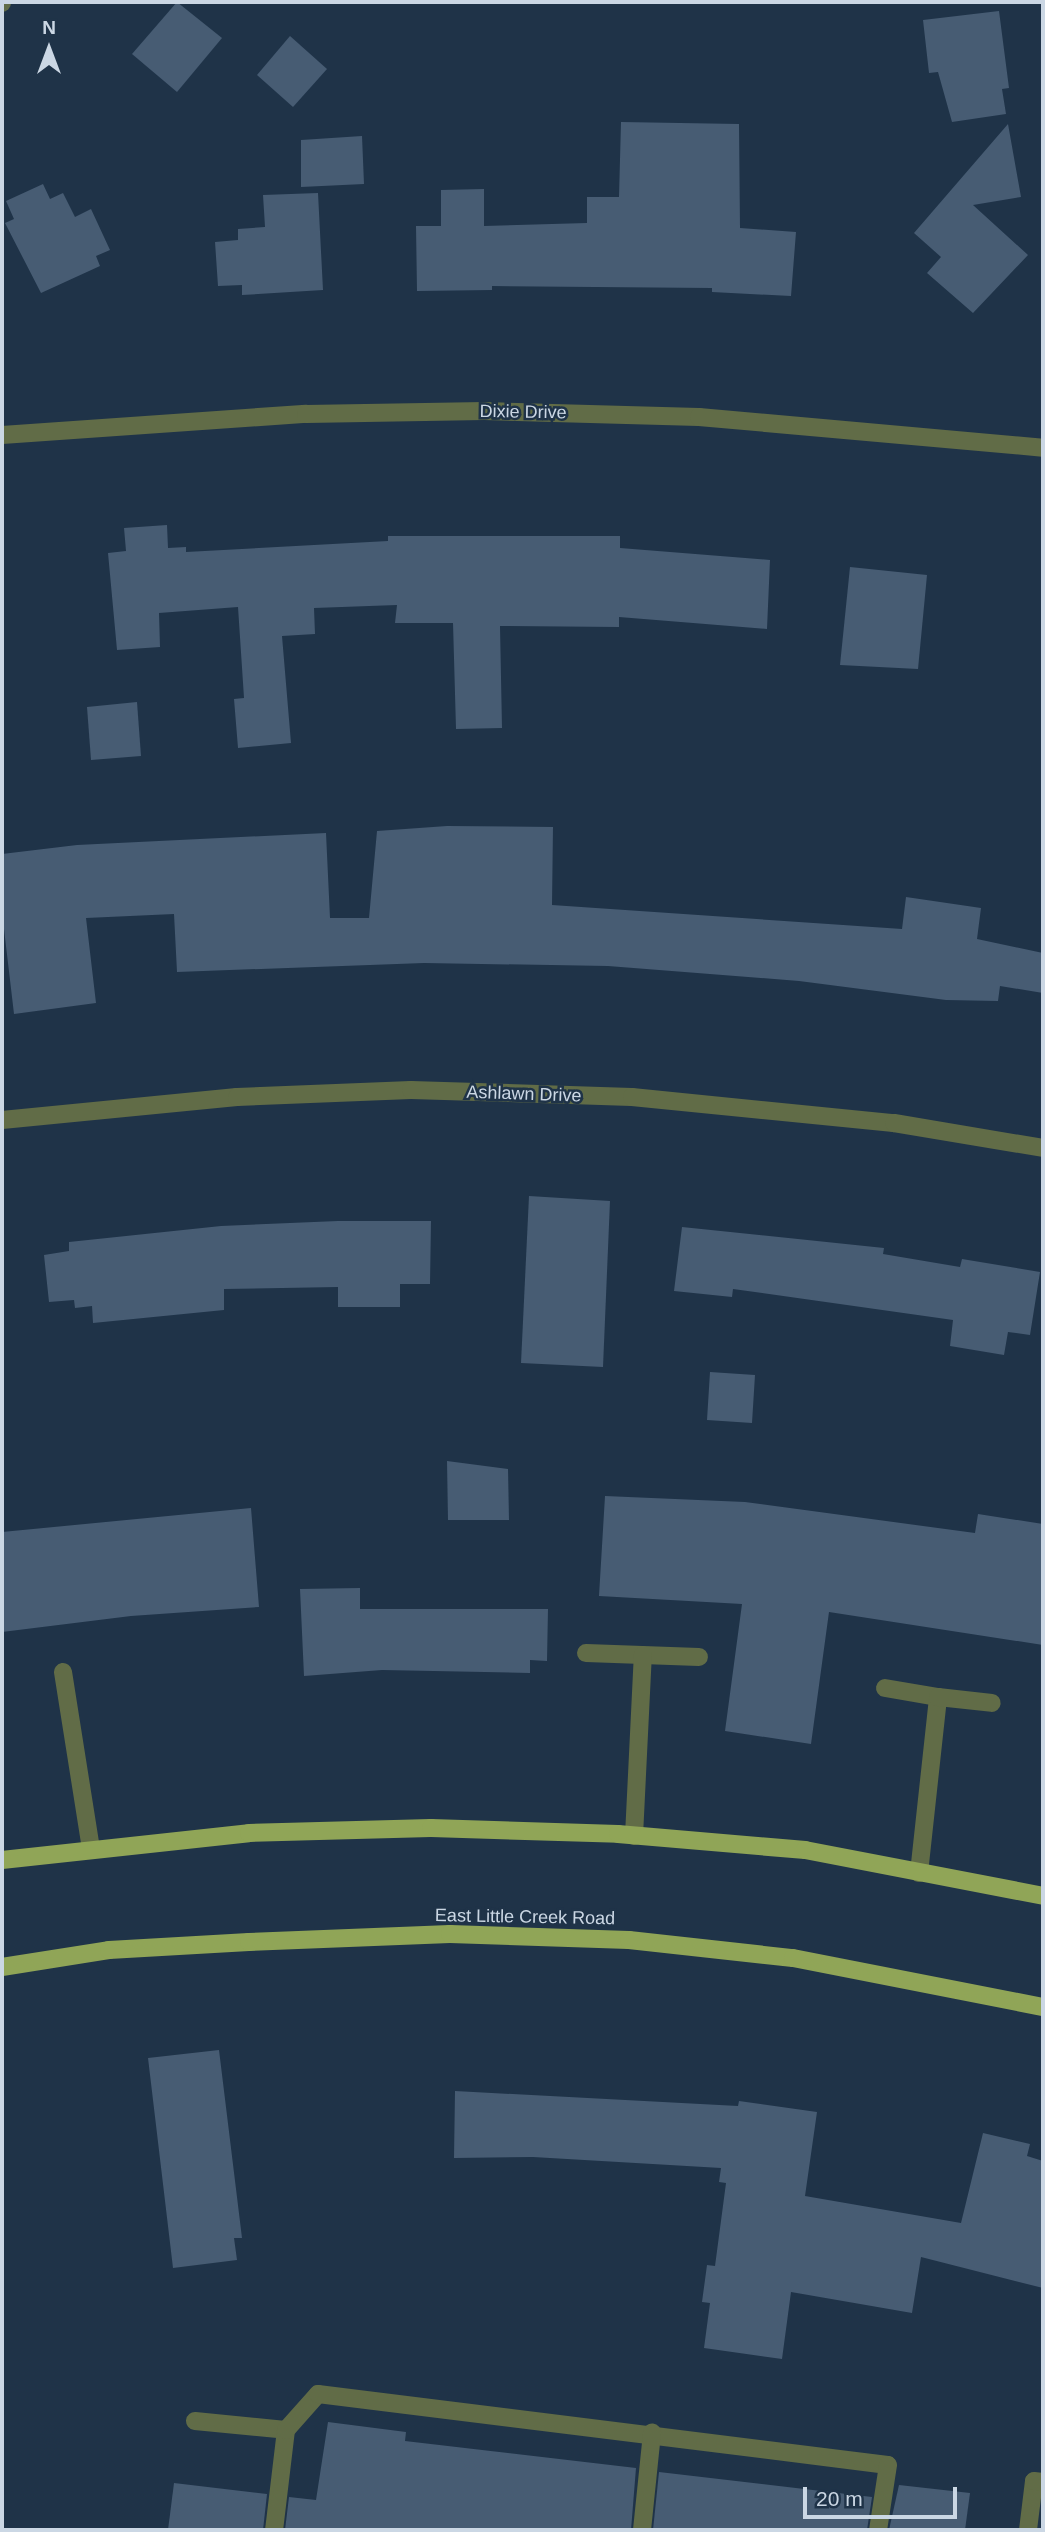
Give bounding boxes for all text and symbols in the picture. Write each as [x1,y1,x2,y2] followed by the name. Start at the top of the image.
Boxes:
[14,14,84,84] north arrow
[42,17,56,38] text: N
[479,400,567,424] street label: Dixie Drive
[466,1081,582,1107] street label: Ashlawn Drive
[435,1905,615,1929] street label: East Little Creek Road
[807,2472,961,2516] scale bar
[816,2487,863,2510] text: 20 m

